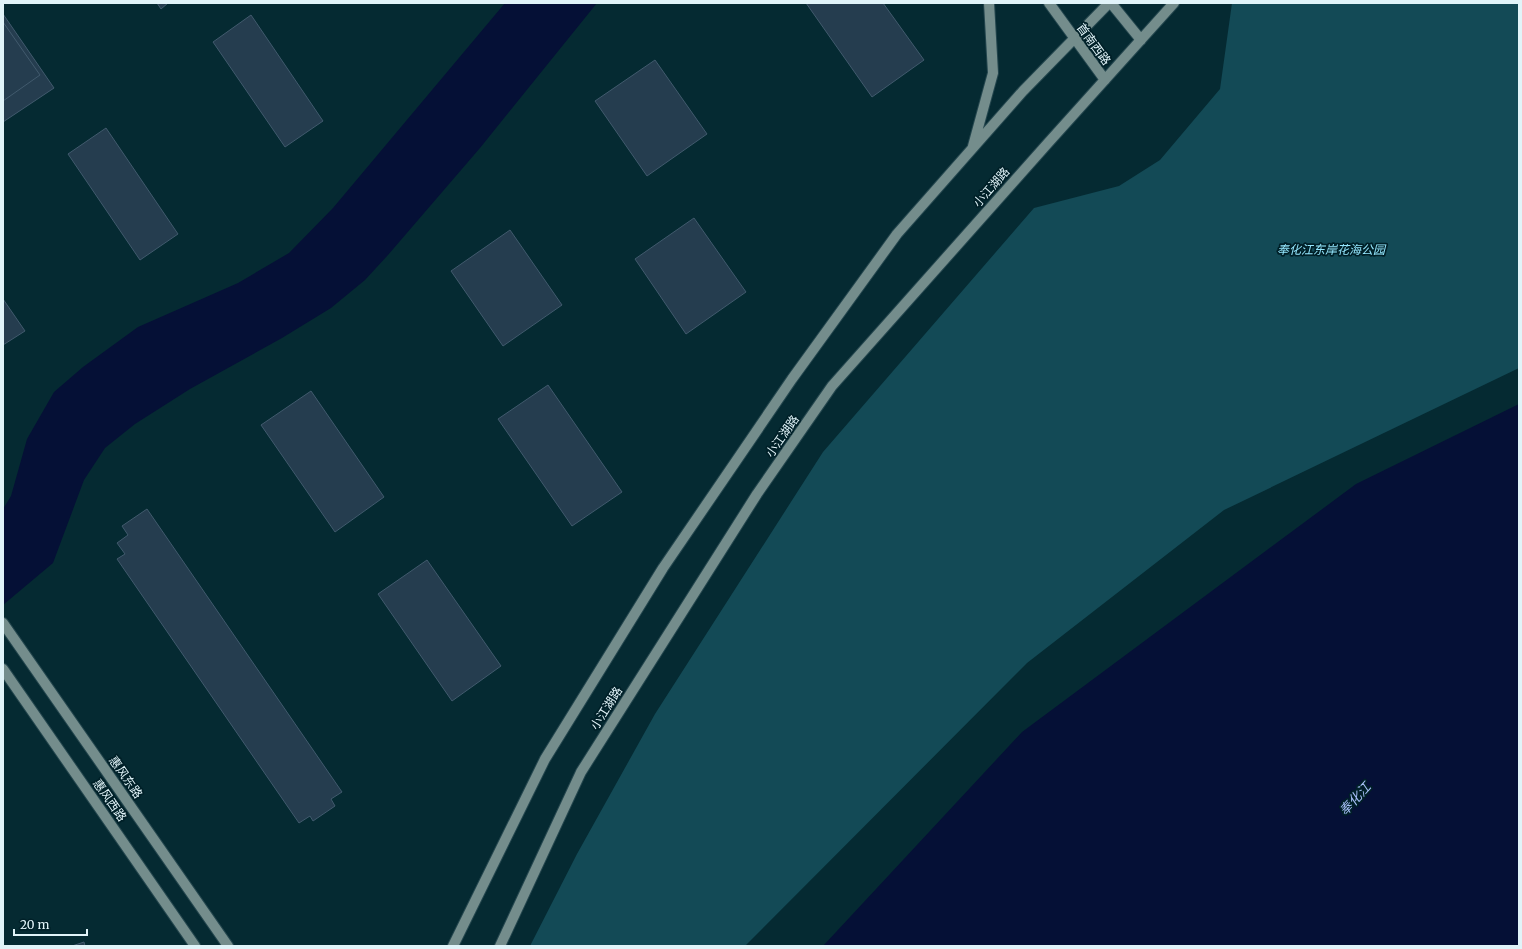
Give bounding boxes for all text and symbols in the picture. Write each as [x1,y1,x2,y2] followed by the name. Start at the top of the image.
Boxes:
[1074,20,1114,68] street label: 首南西路
[970,164,1012,210] street label: 小江湖路
[1277,242,1387,257] park label: 奉化江东岸花海公园
[762,412,802,460] street label: 小江湖路
[587,684,625,732] street label: 小江湖路
[106,753,146,801] street label: 惠风东路
[90,776,130,824] street label: 惠风西路
[1336,777,1376,819] water label: 奉化江
[14,911,87,937] scale bar
[20,917,49,932] text: 20 m

